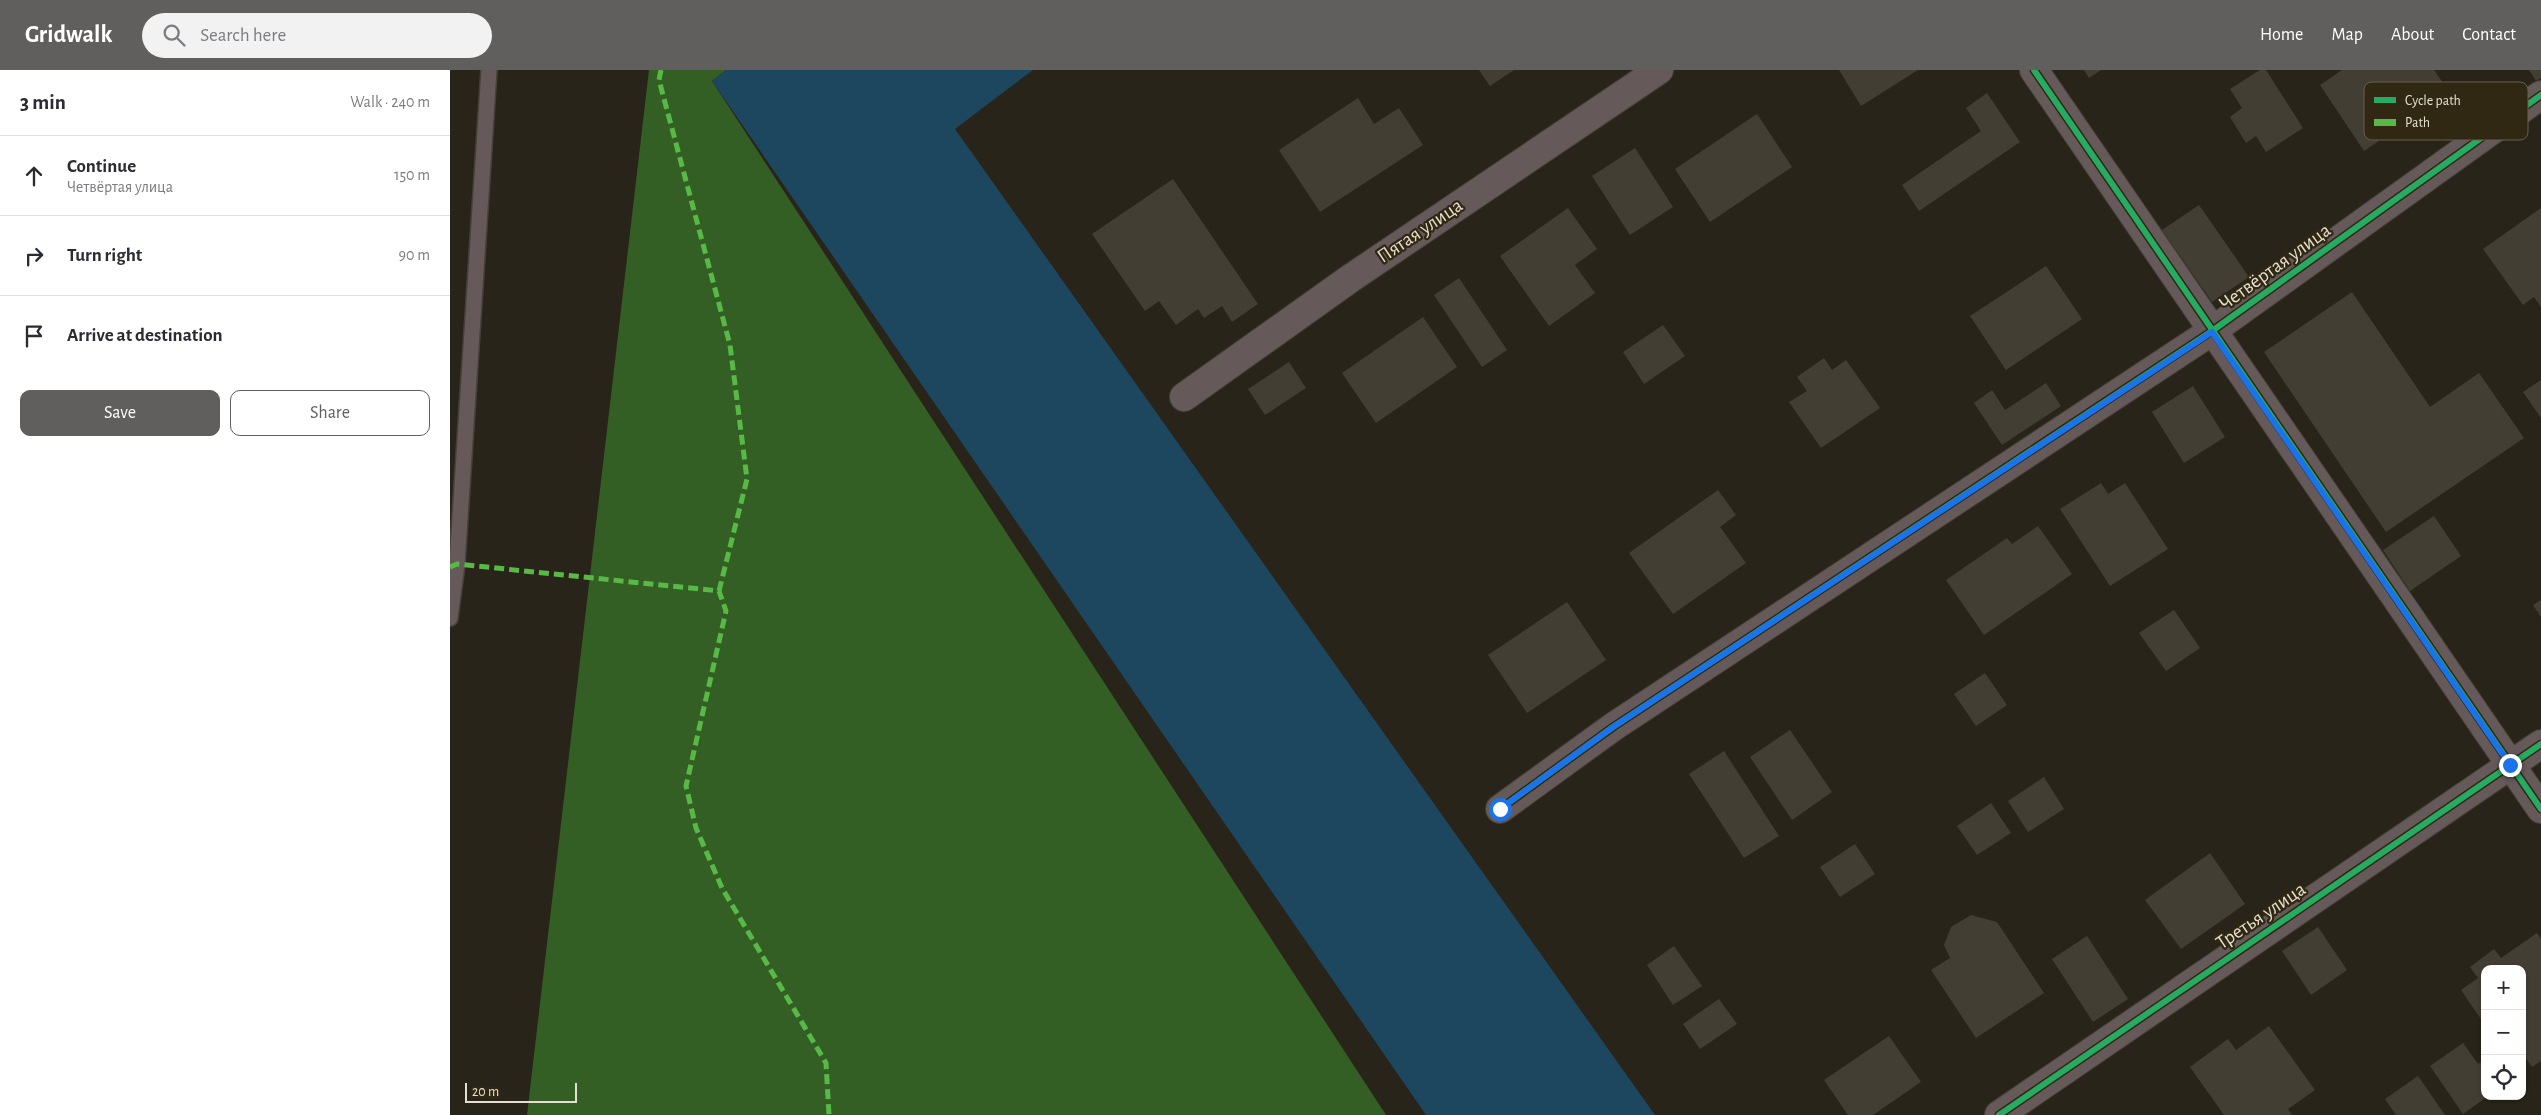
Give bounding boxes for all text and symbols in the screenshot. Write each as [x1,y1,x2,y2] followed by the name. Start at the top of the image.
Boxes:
[142,13,492,58] search box
[160,21,188,49] icon: search
[25,23,112,47] text: Gridwalk
[200,26,286,45] text: Search here
[2260,26,2303,44] text: Home
[2331,26,2363,44] text: Map
[2391,26,2434,44] text: About
[2462,26,2516,44] text: Contact
[2364,82,2528,140] legend
[20,92,66,113] text: 3 min
[350,94,430,110] text: Walk · 240 m
[2405,94,2461,108] text: Cycle path
[2405,116,2430,130] text: Path
[67,157,136,176] text: Continue
[20,162,48,190] icon: ahead
[394,167,430,183] text: 150 m
[67,179,173,195] text: Четвёртая улица
[1374,195,1466,267] street label: Пятая улица
[2215,220,2335,314] street label: Четвёртая улица
[20,242,48,270] icon: right
[67,246,142,265] text: Turn right
[399,247,430,263] text: 90 m
[20,322,48,350] icon: arrive
[67,326,223,345] text: Arrive at destination
[20,390,220,436] button: Save
[230,390,430,436] button: Share
[2499,754,2522,777] route end
[1489,798,1512,821] route start
[2213,879,2309,953] street label: Третья улица
[2481,965,2526,1100] map controls
[2481,965,2526,1010] button: +
[2481,1010,2526,1055] button: −
[2481,1055,2526,1100] button: locate
[465,1080,578,1103] scale bar
[472,1085,499,1099] text: 20 m

